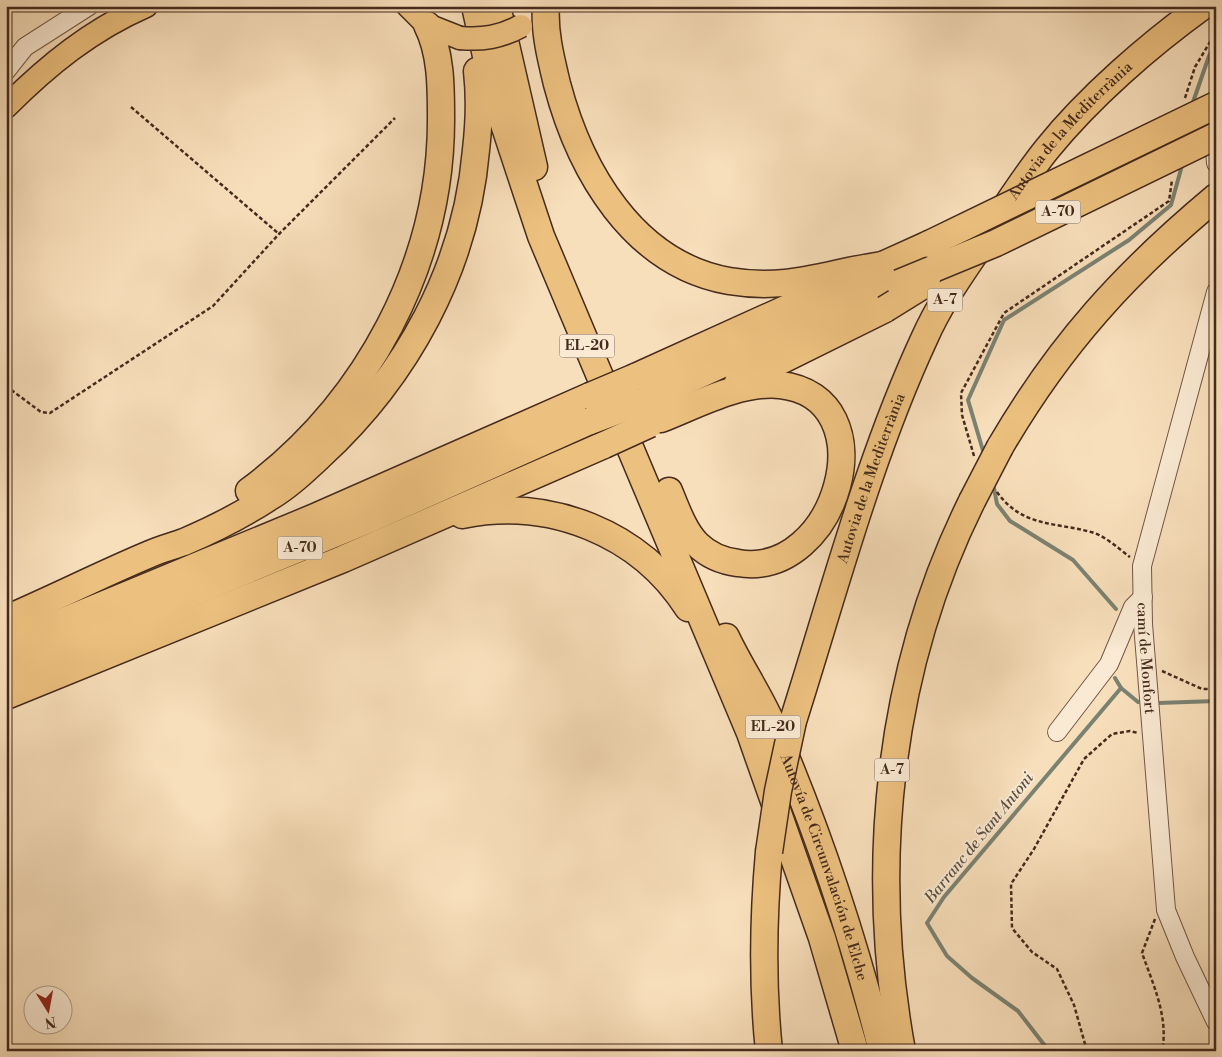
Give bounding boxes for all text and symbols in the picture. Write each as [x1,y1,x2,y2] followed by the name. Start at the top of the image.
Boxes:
[1003,57,1136,204] street label: Autovia de la Mediterrània
[1036,200,1080,223] road number: A-70
[928,288,962,312] road number: A-7
[560,334,614,358] road number: EL-20
[832,390,909,567] street label: Autovia de la Mediterrània
[278,536,322,560] road number: A-70
[1133,602,1160,715] street label: camí de Monfort
[746,716,800,739] road number: EL-20
[776,750,872,983] street label: Autovía de Circunvalación de Elche
[874,758,910,782] road number: A-7
[919,768,1038,908] water label: Barranc de Sant Antoni
[22,984,72,1034] north arrow
[43,1012,57,1032] text: N

